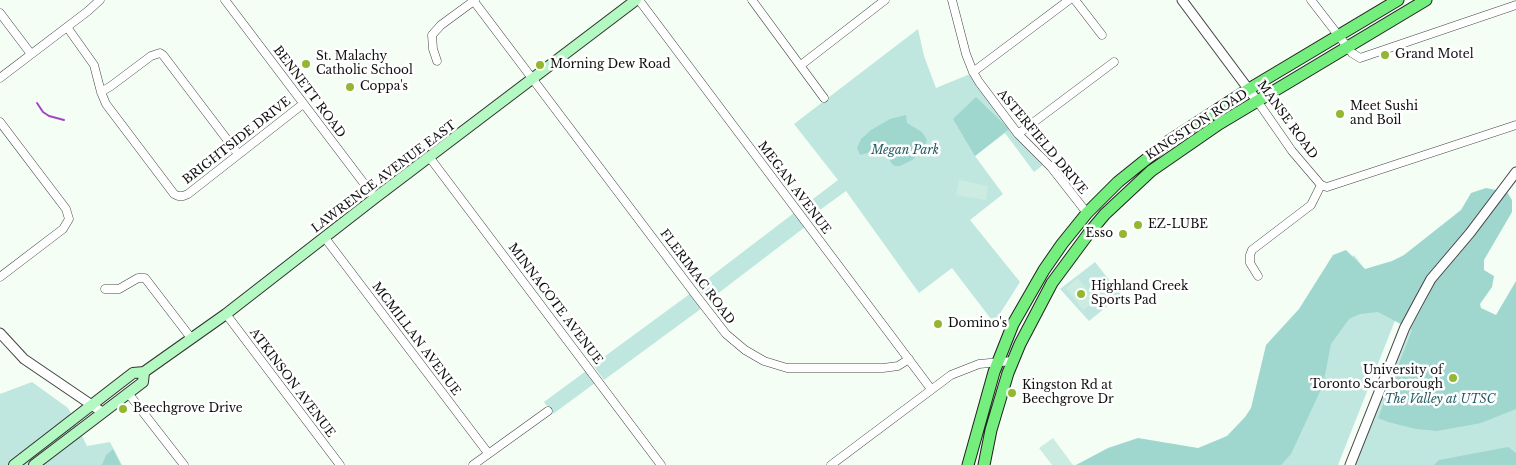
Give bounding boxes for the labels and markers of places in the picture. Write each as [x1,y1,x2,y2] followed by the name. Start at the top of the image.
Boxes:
[1395,48,1474,62] place label: Grand Motel
[1379,49,1391,61] marker: Grand Motel
[316,50,413,78] place label: St. Malachy Catholic School
[300,58,312,70] marker: St. Malachy Catholic School
[550,58,671,72] place label: Morning Dew Road
[534,59,546,71] marker: Morning Dew Road
[360,80,408,94] place label: Coppa's
[344,81,356,93] marker: Coppa's
[1350,100,1418,128] place label: Meet Sushi and Boil
[1334,108,1346,120] marker: Meet Sushi and Boil
[1148,218,1208,232] place label: EZ-LUBE
[1132,219,1144,231] marker: EZ-LUBE
[1086,227,1113,241] place label: Esso
[1117,228,1129,240] marker: Esso
[1091,280,1188,308] place label: Highland Creek Sports Pad
[1075,288,1087,300] marker: Highland Creek Sports Pad
[948,317,1007,331] place label: Domino's
[932,318,944,330] marker: Domino's
[1310,364,1443,392] place label: University of Toronto Scarborough
[1447,372,1459,384] marker: University of Toronto Scarborough
[1022,379,1114,407] place label: Kingston Rd at Beechgrove Dr
[1006,387,1018,399] marker: Kingston Rd at Beechgrove Dr
[133,402,243,416] place label: Beechgrove Drive
[117,403,129,415] marker: Beechgrove Drive

